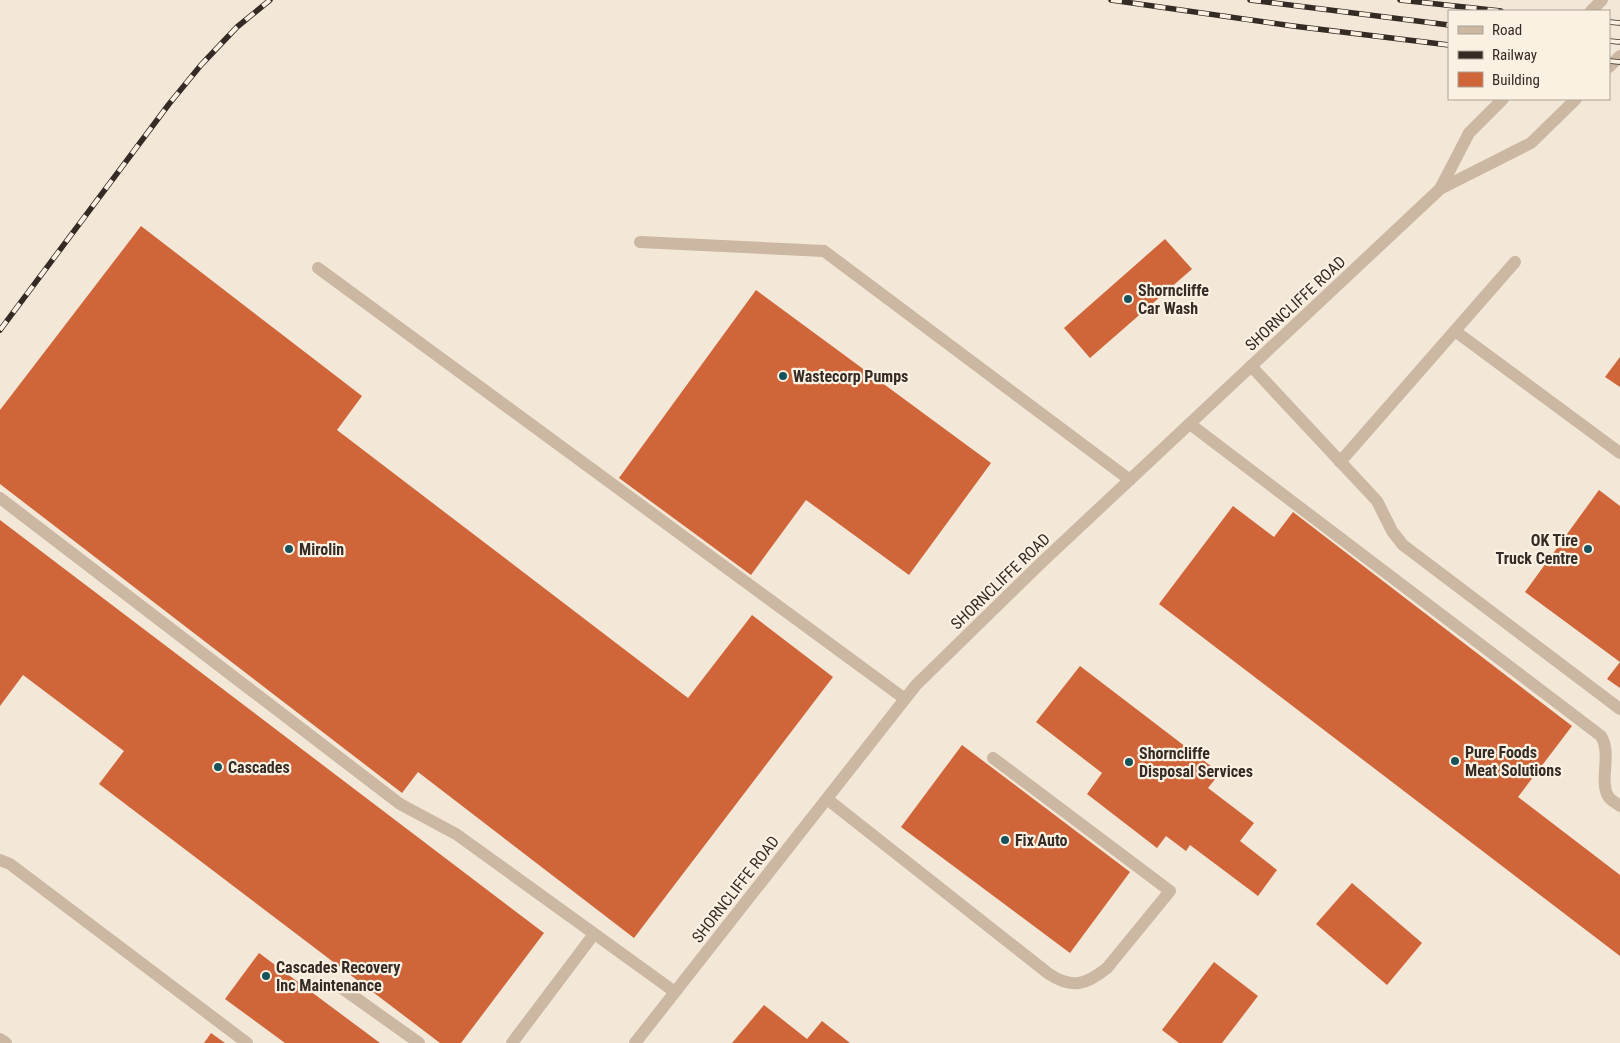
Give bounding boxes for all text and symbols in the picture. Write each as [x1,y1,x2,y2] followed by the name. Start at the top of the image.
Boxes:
[1448,10,1610,100] legend
[1492,21,1522,39] text: Road
[1492,46,1537,64] text: Railway
[1492,71,1540,89] text: Building
[1241,252,1349,355] street label: SHORNCLIFFE ROAD
[1138,281,1209,318] place label: Shorncliffe Car Wash
[1122,293,1134,305] marker: Shorncliffe Car Wash
[793,367,908,386] place label: Wastecorp Pumps
[777,370,789,382] marker: Wastecorp Pumps
[947,529,1054,633] street label: SHORNCLIFFE ROAD
[1496,531,1578,568] place label: OK Tire Truck Centre
[299,540,344,559] place label: Mirolin
[283,543,295,555] marker: Mirolin
[1582,543,1594,555] marker: OK Tire Truck Centre
[1465,743,1561,780] place label: Pure Foods Meat Solutions
[1139,744,1253,781] place label: Shorncliffe Disposal Services
[1449,755,1461,767] marker: Pure Foods Meat Solutions
[1123,756,1135,768] marker: Shorncliffe Disposal Services
[228,758,290,777] place label: Cascades
[212,761,224,773] marker: Cascades
[1015,831,1068,850] place label: Fix Auto
[688,832,783,946] street label: SHORNCLIFFE ROAD
[999,834,1011,846] marker: Fix Auto
[276,958,400,995] place label: Cascades Recovery Inc Maintenance
[260,970,272,982] marker: Cascades Recovery Inc Maintenance

